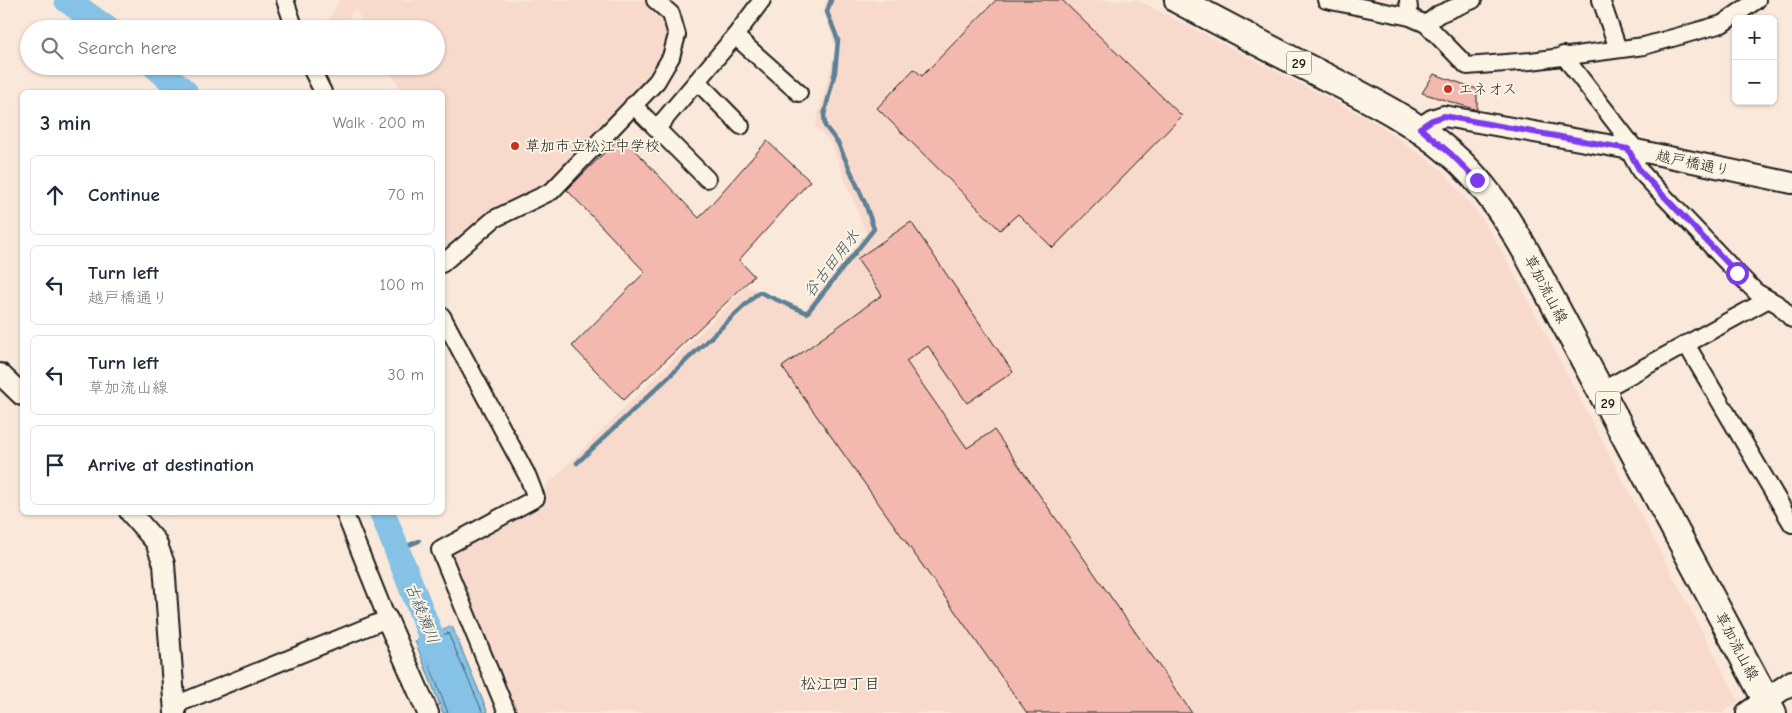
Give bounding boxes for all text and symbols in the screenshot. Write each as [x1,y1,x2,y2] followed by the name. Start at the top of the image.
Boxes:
[1732,15,1777,105] map controls
[1732,15,1777,60] button: +
[20,20,445,75] search box
[38,34,66,62] icon: search
[78,37,177,59] text: Search here
[1286,52,1312,74] road number: 29
[1732,60,1777,105] button: −
[1458,80,1517,98] place label: エネオス
[1442,83,1454,95] marker: エネオス
[40,111,91,135] text: 3 min
[333,114,425,132] text: Walk · 200 m
[525,137,660,155] place label: 草加市立松江中学校
[509,140,521,152] marker: 草加市立松江中学校
[1654,146,1732,180] street label: 越戸橋通り
[1466,169,1489,192] route end
[41,181,69,209] icon: ahead
[88,184,160,206] text: Continue
[388,186,424,204] text: 70 m
[800,227,864,301] water label: 谷古田用水
[1520,252,1572,326] street label: 草加流山線
[88,262,159,284] text: Turn left
[1726,262,1749,285] route start
[41,271,69,299] icon: left
[380,276,424,294] text: 100 m
[88,289,168,307] text: 越戸橋通り
[88,352,159,374] text: Turn left
[41,361,69,389] icon: left
[388,366,424,384] text: 30 m
[88,379,168,397] text: 草加流山線
[1596,392,1620,414] road number: 29
[41,451,69,479] icon: arrive
[88,454,254,476] text: Arrive at destination
[402,580,442,646] water label: 古綾瀬川
[1711,609,1763,683] street label: 草加流山線
[800,675,880,693] district label: 松江四丁目

